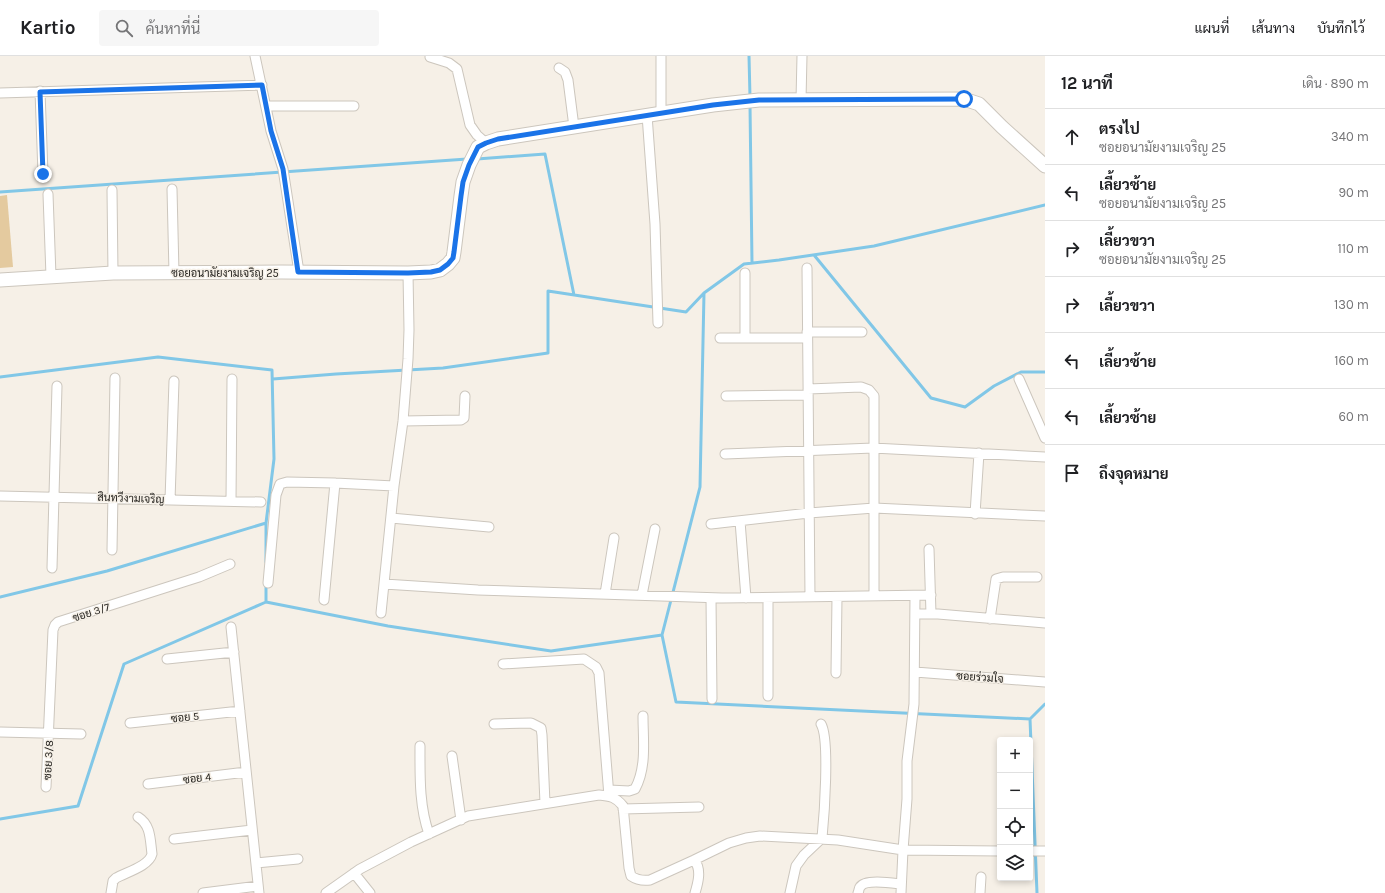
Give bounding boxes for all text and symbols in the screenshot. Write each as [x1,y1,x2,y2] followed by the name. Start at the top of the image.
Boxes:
[99,10,379,46] search box
[20,17,75,39] text: Kartio
[113,17,135,39] icon: search
[145,20,200,38] text: ค้นหาที่นี่
[1194,20,1229,37] text: แผนที่
[1251,20,1295,37] text: เส้นทาง
[1317,20,1365,37] text: บันทึกไว้
[1061,73,1113,93] text: 12 นาที
[1302,76,1369,91] text: เดิน · 890 m
[955,90,973,108] route start
[1099,120,1140,138] text: ตรงไป
[1061,126,1083,148] icon: ahead
[1331,129,1369,144] text: 340 m
[1099,140,1226,155] text: ซอยอนามัยงามเจริญ 25
[34,165,52,183] route end
[1099,176,1156,194] text: เลี้ยวซ้าย
[1061,182,1083,204] icon: left
[1338,185,1369,200] text: 90 m
[1099,196,1226,211] text: ซอยอนามัยงามเจริญ 25
[1099,232,1155,250] text: เลี้ยวขวา
[1061,238,1083,260] icon: right
[1337,241,1369,256] text: 110 m
[1099,252,1226,267] text: ซอยอนามัยงามเจริญ 25
[171,266,279,280] street label: ซอยอนามัยงามเจริญ 25
[1061,294,1083,316] icon: right
[1099,297,1155,315] text: เลี้ยวขวา
[1334,297,1369,312] text: 130 m
[1061,350,1083,372] icon: left
[1099,353,1156,371] text: เลี้ยวซ้าย
[1334,353,1369,368] text: 160 m
[1061,406,1083,428] icon: left
[1099,409,1156,427] text: เลี้ยวซ้าย
[1339,409,1369,424] text: 60 m
[1061,462,1083,484] icon: arrive
[1099,465,1169,483] text: ถึงจุดหมาย
[97,489,165,506] street label: สินทวีงามเจริญ
[71,600,111,625] street label: ซอย 3/7
[956,667,1004,686] street label: ซอยร่วมใจ
[170,710,200,725] street label: ซอย 5
[997,737,1033,881] map controls
[997,737,1033,773] button: +
[41,739,56,780] street label: ซอย 3/8
[182,770,212,787] street label: ซอย 4
[997,773,1033,809] button: −
[997,809,1033,845] button: locate
[997,845,1033,881] button: layers

